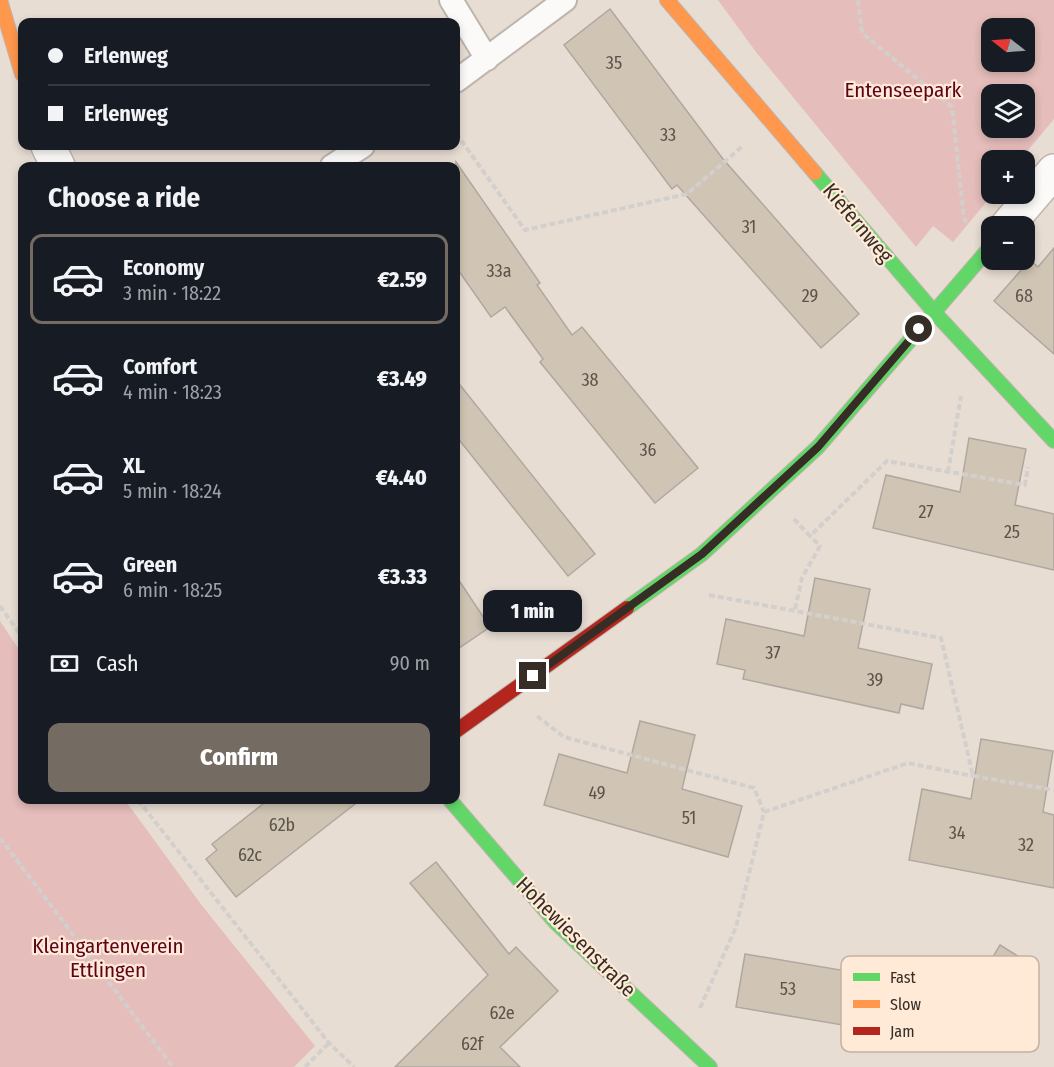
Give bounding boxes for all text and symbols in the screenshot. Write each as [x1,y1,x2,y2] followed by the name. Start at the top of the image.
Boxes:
[981,18,1035,72] north arrow
[981,18,1035,270] map controls
[84,42,168,69] text: Erlenweg
[606,52,622,74] house number: 35
[845,77,962,103] park label: Entenseepark
[981,84,1035,138] button: layers
[84,100,168,127] text: Erlenweg
[660,124,676,146] house number: 33
[981,150,1035,204] button: +
[817,178,899,268] street label: Kiefernweg
[48,182,200,214] text: Choose a ride
[742,216,756,238] house number: 31
[981,216,1035,270] button: −
[51,252,105,306] icon: car
[123,254,204,281] text: Economy
[486,260,512,282] house number: 33a
[377,266,427,293] text: €2.59
[123,281,221,305] text: 3 min · 18:22
[802,285,818,307] house number: 29
[1015,285,1033,307] house number: 68
[905,315,932,342] route start
[51,351,105,405] icon: car
[123,353,197,380] text: Comfort
[377,365,427,392] text: €3.49
[581,369,599,391] house number: 38
[123,380,222,404] text: 4 min · 18:23
[639,439,657,461] house number: 36
[51,450,105,504] icon: car
[123,452,145,479] text: XL
[376,464,427,491] text: €4.40
[123,479,222,503] text: 5 min · 18:24
[918,501,934,523] house number: 27
[1004,521,1020,543] house number: 25
[51,549,105,603] icon: car
[123,551,177,578] text: Green
[378,563,427,590] text: €3.33
[123,578,222,602] text: 6 min · 18:25
[484,589,582,631] callout: 1 min
[511,599,554,623] text: 1 min
[765,642,781,664] house number: 37
[48,647,81,680] icon: cash
[96,650,139,677] text: Cash
[390,651,430,675] text: 90 m
[519,662,546,689] route end
[867,669,883,691] house number: 39
[48,723,430,792] button: Confirm
[588,782,606,804] house number: 49
[682,807,696,829] house number: 51
[269,814,295,836] house number: 62b
[949,822,966,844] house number: 34
[1018,834,1034,856] house number: 32
[238,844,262,866] house number: 62c
[510,871,642,1003] street label: Hohewiesenstraße
[32,933,184,983] park label: Kleingartenverein Ettlingen
[841,956,1039,1052] legend
[890,968,917,987] text: Fast
[780,978,796,1000] house number: 53
[890,995,921,1014] text: Slow
[489,1002,515,1024] house number: 62e
[890,1022,915,1041] text: Jam
[461,1033,485,1055] house number: 62f

